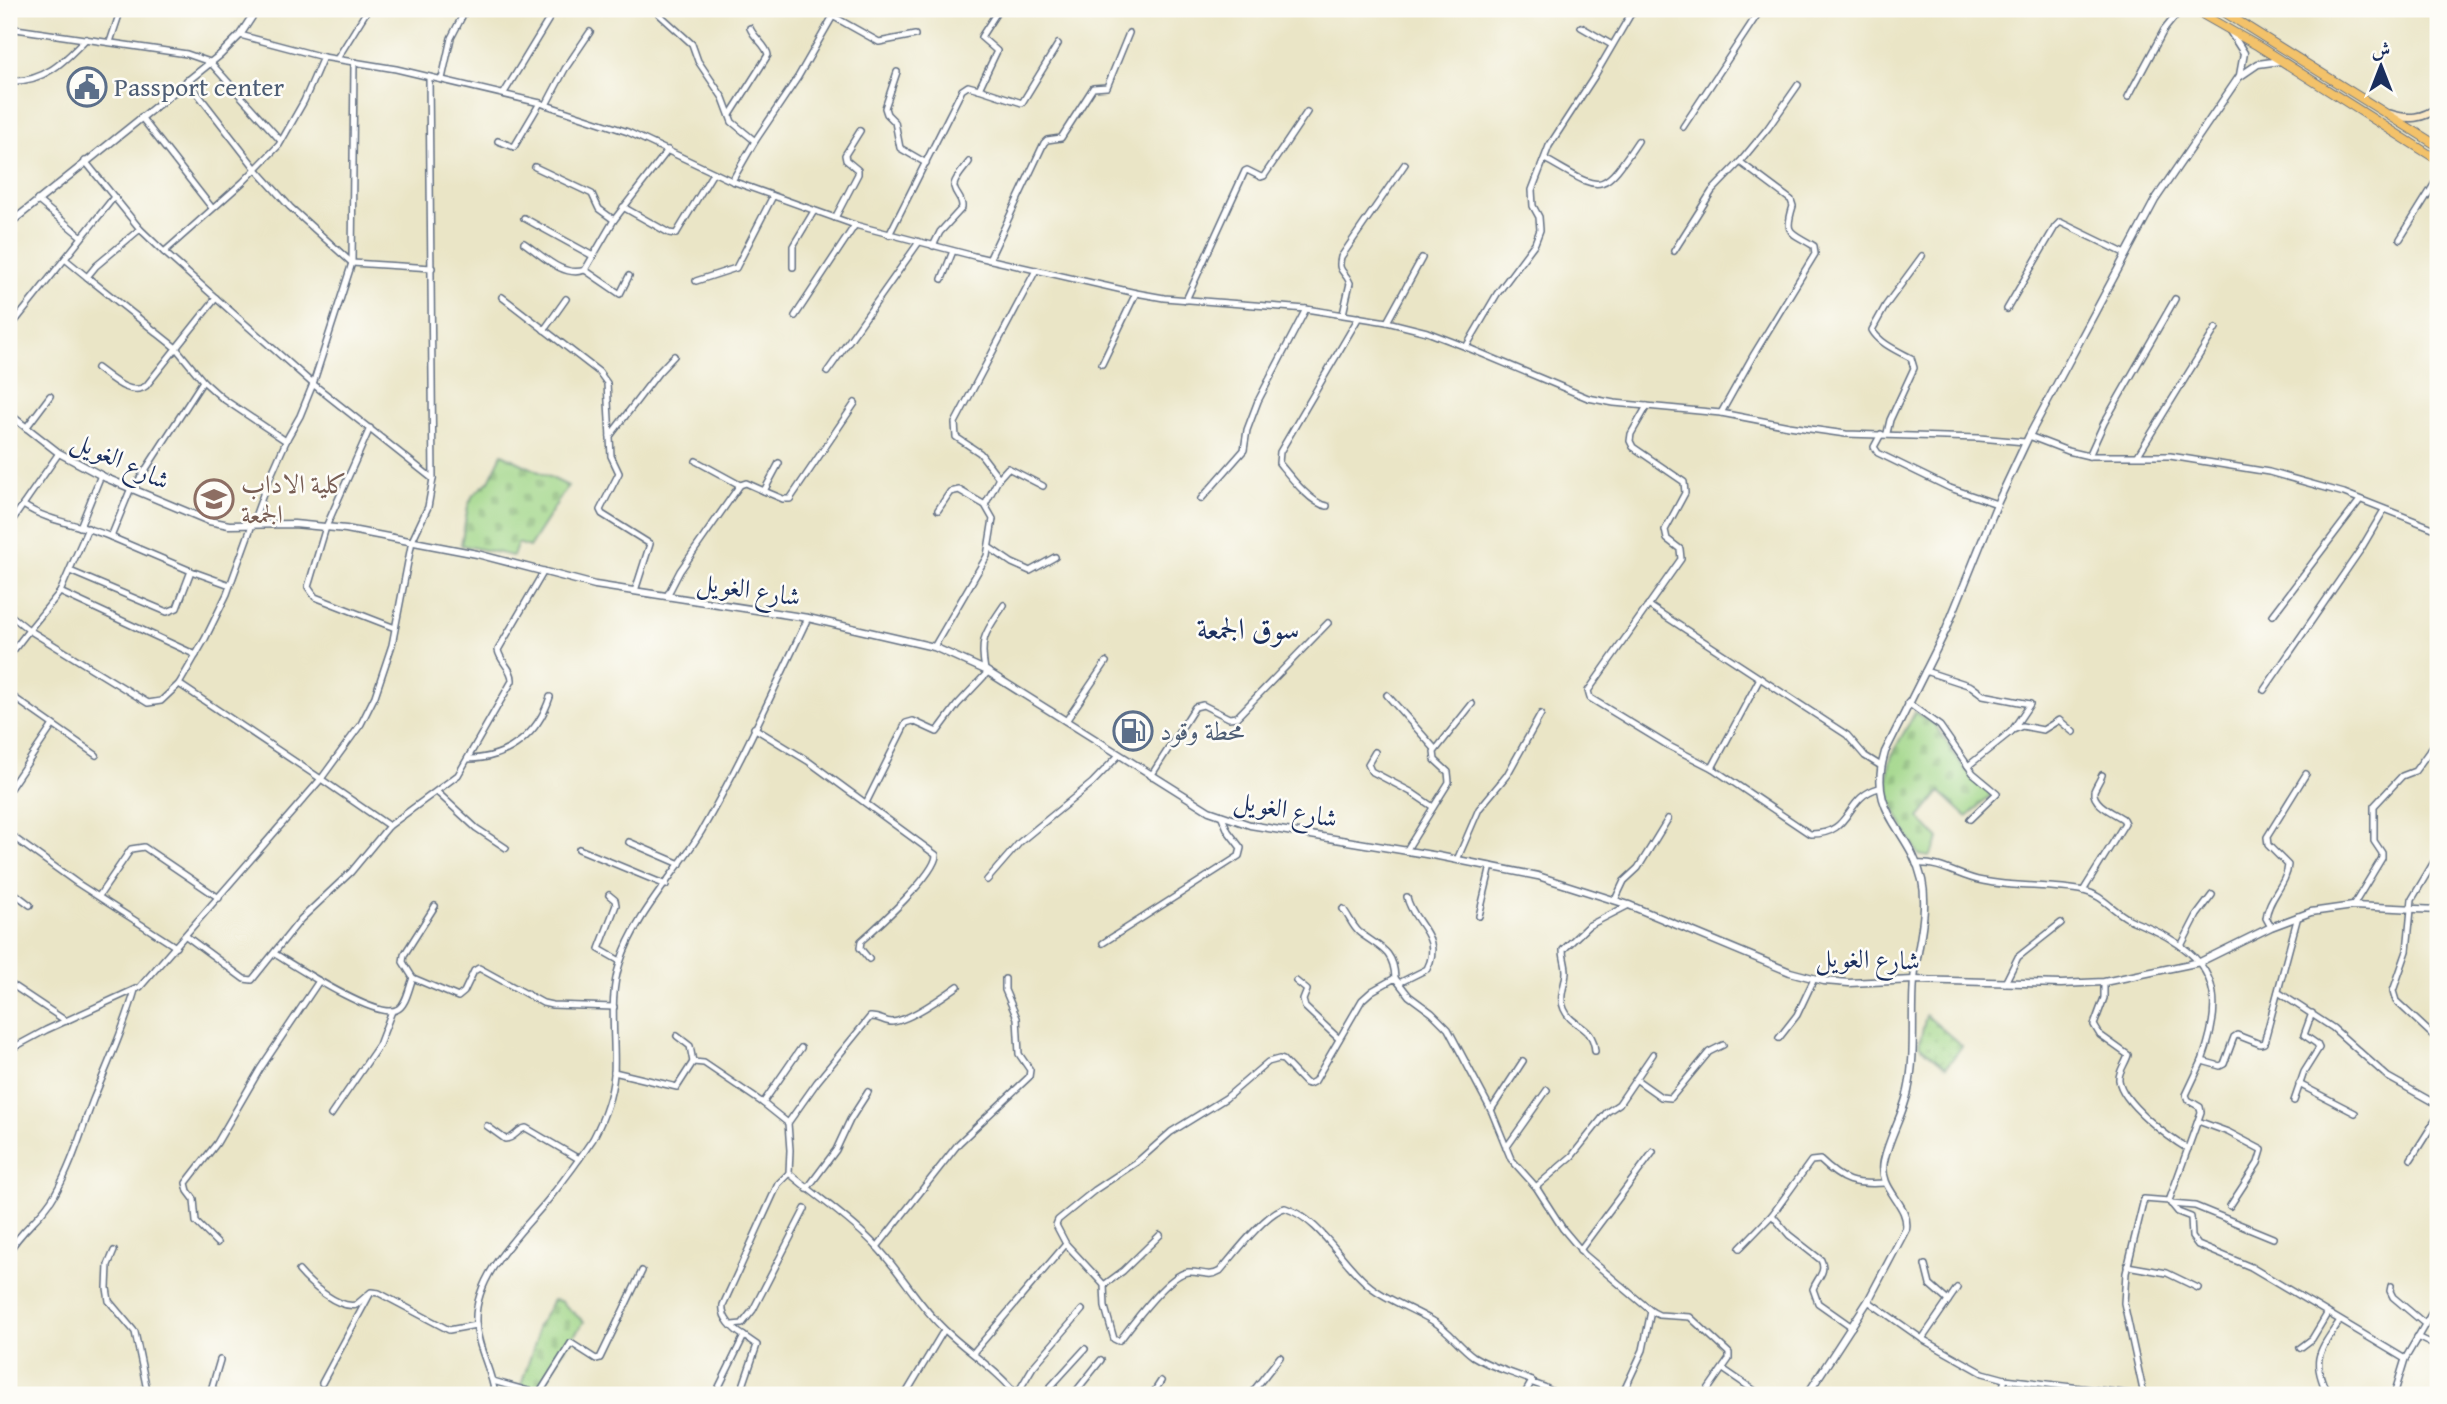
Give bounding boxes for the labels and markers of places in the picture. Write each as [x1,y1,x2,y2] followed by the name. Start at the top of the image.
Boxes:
[66,66,108,108] public building icon: Passport center
[114,67,285,106] place label: Passport center
[241,464,347,533] place label: كلية اﻻداب الجمعة
[193,478,235,520] school or university icon: كلية اﻻداب الجمعة
[1112,710,1154,752] fuel station icon: محطة وقود
[1160,711,1245,750] place label: محطة وقود

